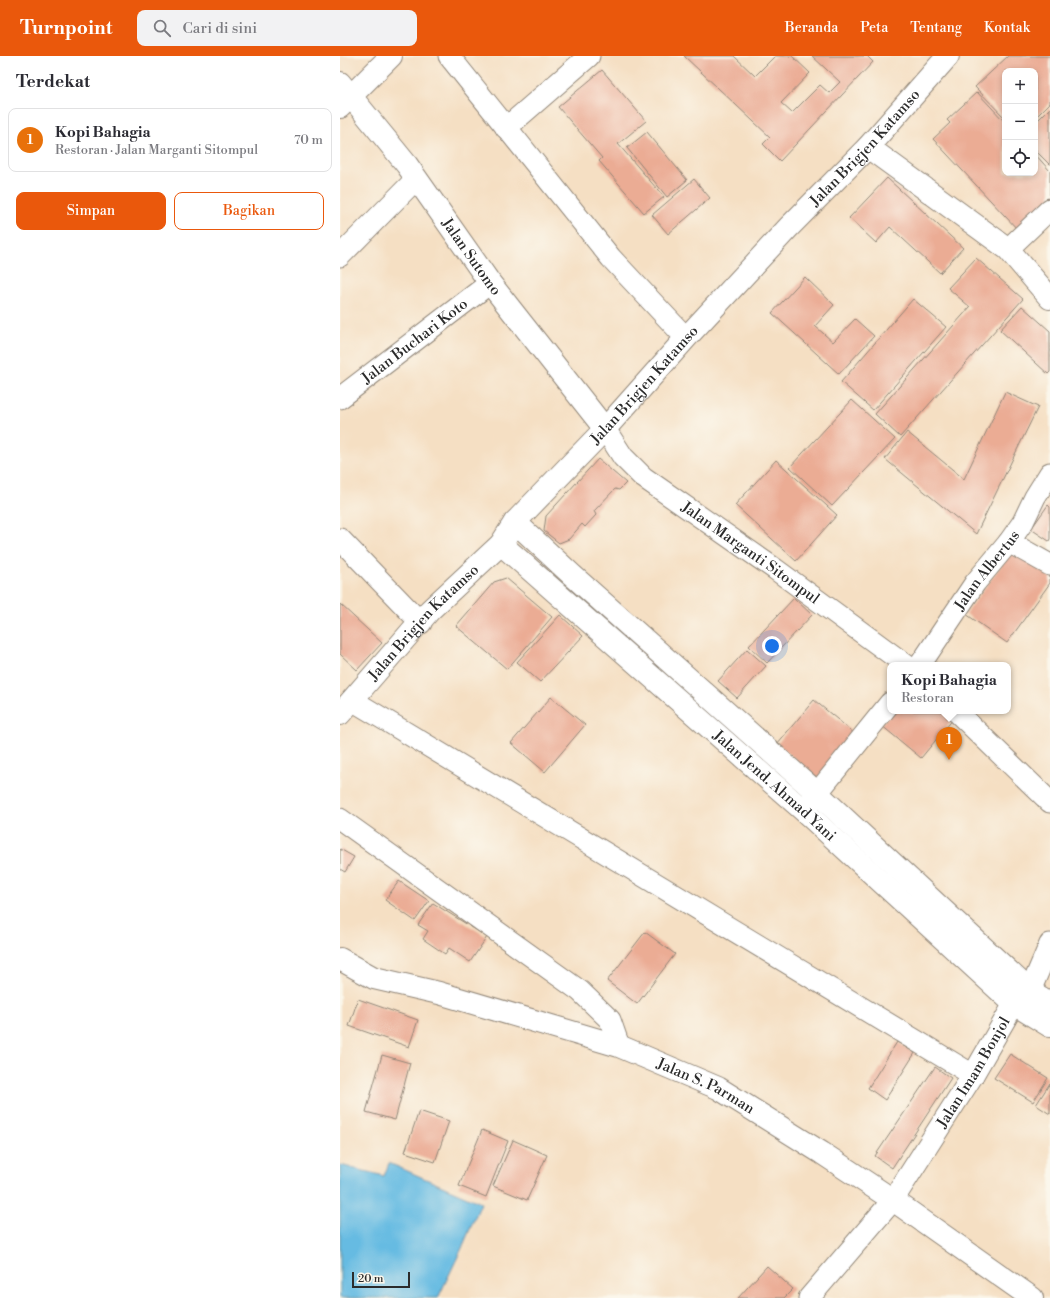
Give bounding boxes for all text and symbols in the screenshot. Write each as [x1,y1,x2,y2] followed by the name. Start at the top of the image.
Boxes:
[137,10,417,46] search box
[20,16,113,40] text: Turnpoint
[151,17,173,39] icon: search
[183,19,257,38] text: Cari di sini
[785,19,838,37] text: Beranda
[860,19,888,37] text: Peta
[910,19,962,37] text: Tentang
[984,19,1030,37] text: Kontak
[1002,68,1038,176] map controls
[1002,68,1038,104] button: +
[16,71,90,93] text: Terdekat
[805,86,924,211] street label: Jalan Brigjen Katamso
[1002,104,1038,140] button: −
[55,123,151,142] text: Kopi Bahagia
[27,132,33,148] text: 1
[294,132,323,148] text: 70 m
[1002,140,1038,176] button: locate
[55,142,258,158] text: Restoran · Jalan Marganti Sitompul
[16,192,166,230] button: Simpan
[174,192,324,230] button: Bagikan
[437,214,505,299] street label: Jalan Sutomo
[357,295,472,389] street label: Jalan Buchari Koto
[586,322,703,449] street label: Jalan Brigjen Katamso
[677,497,823,609] street label: Jalan Marganti Sitompul
[950,527,1024,615] street label: Jalan Albertus
[364,560,483,685] street label: Jalan Brigjen Katamso
[762,636,782,656] your location
[887,662,1011,714] popup
[901,671,997,690] text: Kopi Bahagia
[901,690,954,706] text: Restoran
[708,726,840,846] street label: Jalan Jend. Ahmad Yani
[936,727,962,760] pin: 1
[932,1013,1015,1132] street label: Jalan Imam Bonjol
[653,1054,758,1119] street label: Jalan S. Parman
[352,1270,410,1289] scale bar
[358,1272,383,1286] text: 20 m

